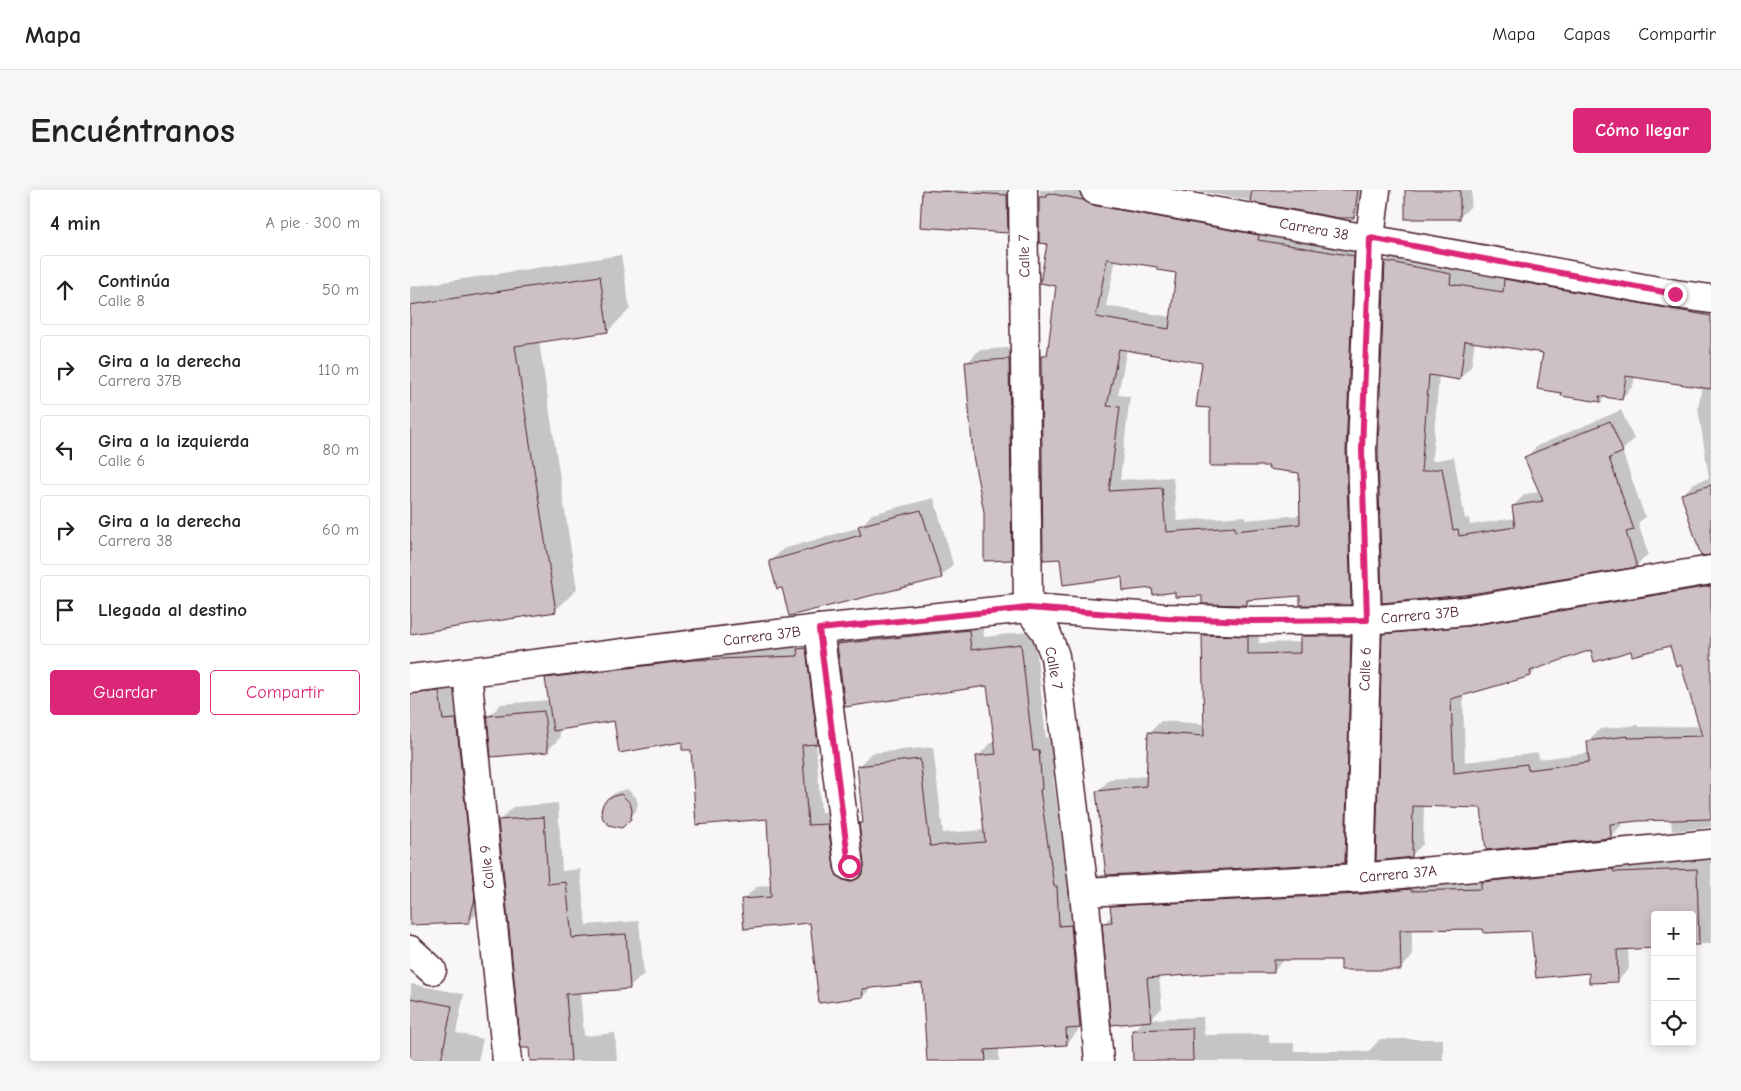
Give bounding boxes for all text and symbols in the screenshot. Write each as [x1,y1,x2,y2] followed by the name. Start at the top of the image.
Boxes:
[25,21,81,49] text: Mapa
[1492,24,1535,45] text: Mapa
[1563,24,1610,45] text: Capas
[1638,24,1716,45] text: Compartir
[1573,108,1711,153] button: Cómo llegar
[30,110,235,151] text: Encuéntranos
[50,211,101,235] text: 4 min
[266,214,360,232] text: A pie · 300 m
[1278,214,1350,244] street label: Carrera 38
[1015,234,1033,278] street label: Calle 7
[98,270,170,292] text: Continúa
[51,276,79,304] icon: ahead
[322,281,359,299] text: 50 m
[1664,283,1687,306] route end
[98,292,145,310] text: Calle 8
[98,350,241,372] text: Gira a la derecha
[51,356,79,384] icon: right
[318,361,359,379] text: 110 m
[98,372,182,390] text: Carrera 37B
[98,430,249,452] text: Gira a la izquierda
[51,436,79,464] icon: left
[322,441,359,459] text: 80 m
[98,452,145,470] text: Calle 6
[98,510,241,532] text: Gira a la derecha
[51,516,79,544] icon: right
[322,521,359,539] text: 60 m
[98,532,172,550] text: Carrera 38
[51,596,79,624] icon: arrive
[98,599,247,621] text: Llegada al destino
[1380,603,1460,627] street label: Carrera 37B
[722,622,802,650] street label: Carrera 37B
[1041,645,1067,691] street label: Calle 7
[1355,647,1375,691] street label: Calle 6
[50,670,200,715] button: Guardar
[210,670,360,715] button: Compartir
[476,844,498,890] street label: Calle 9
[838,855,861,878] route start
[1358,862,1438,886] street label: Carrera 37A
[1651,911,1696,1046] map controls
[1651,911,1696,956] button: +
[1651,956,1696,1001] button: −
[1651,1001,1696,1046] button: locate

